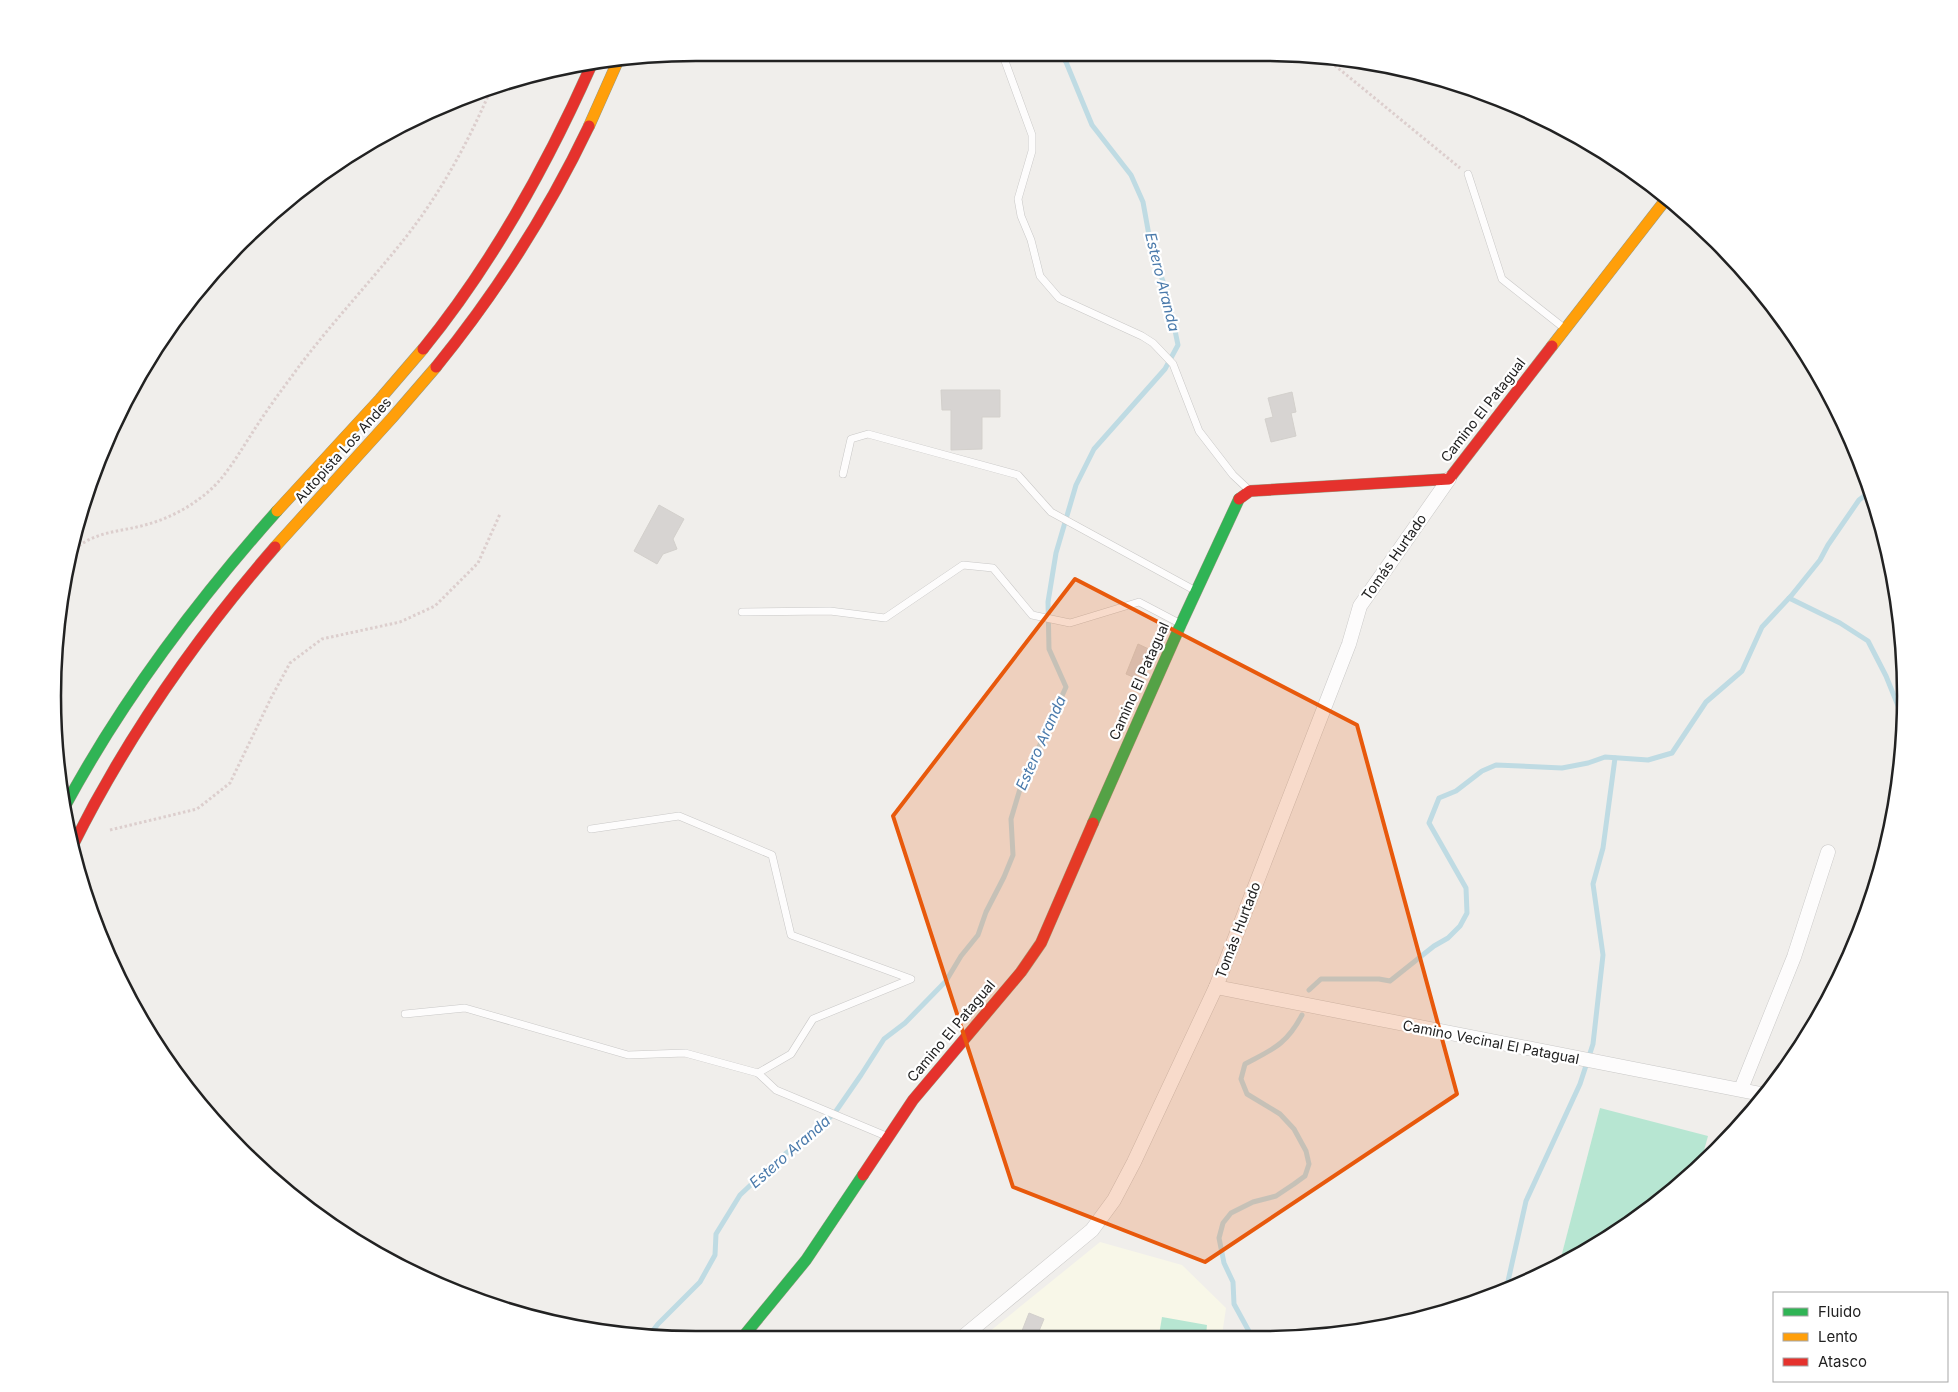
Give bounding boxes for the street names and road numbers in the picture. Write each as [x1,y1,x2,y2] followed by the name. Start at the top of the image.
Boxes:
[1437,354,1529,465] street label: Camino El Patagual
[291,393,395,506] street label: Autopista Los Andes
[1358,510,1430,603] street label: Tomás Hurtado
[1105,619,1172,743] street label: Camino El Patagual
[1211,879,1264,980] street label: Tomás Hurtado
[903,976,998,1085] street label: Camino El Patagual
[1401,1016,1581,1067] street label: Camino Vecinal El Patagual

